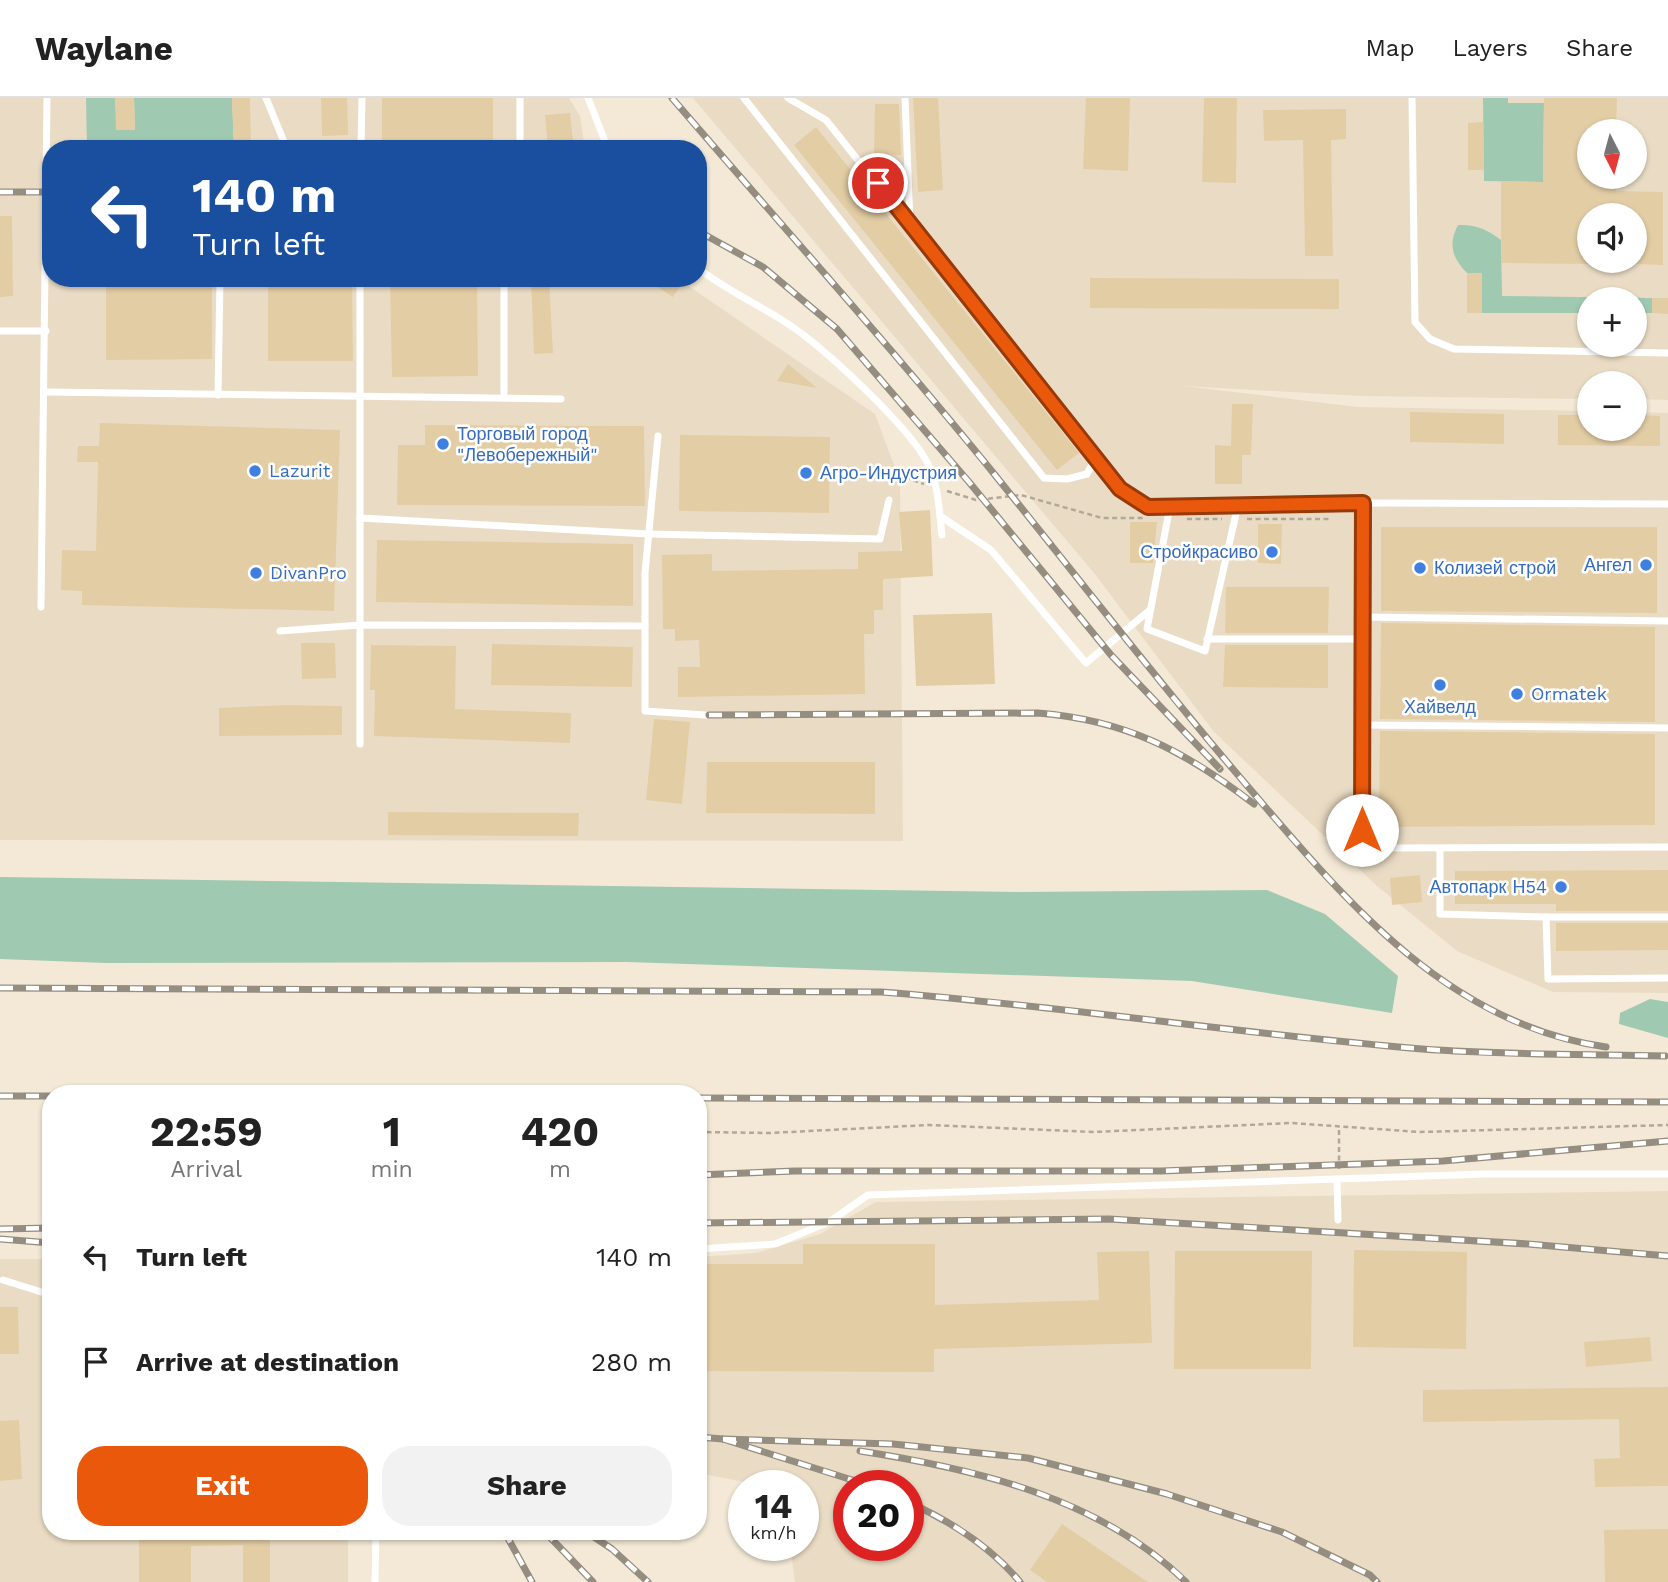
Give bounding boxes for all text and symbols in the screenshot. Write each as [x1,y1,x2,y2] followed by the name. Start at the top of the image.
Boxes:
[35,29,173,68] text: Waylane
[1366,34,1414,62] text: Map
[1452,34,1528,62] text: Layers
[1566,34,1633,62] text: Share
[1577,119,1647,189] north arrow
[1577,119,1647,441] map controls
[848,153,908,213] pin
[859,164,897,202] icon: arrive
[192,166,336,224] text: 140 m
[77,168,168,259] icon: left
[1577,203,1647,273] button: sound
[192,225,325,263] text: Turn left
[1577,287,1647,357] button: +
[1577,371,1647,441] button: −
[457,423,598,465] place label: Торговый город "Левобережный"
[435,436,451,452] marker: Торговый город "Левобережный"
[269,460,331,481] place label: Lazurit
[820,462,957,483] place label: Агро-Индустрия
[247,463,263,479] marker: Lazurit
[798,465,814,481] marker: Агро-Индустрия
[1140,541,1258,562] place label: Стройкрасиво
[1264,544,1280,560] marker: Стройкрасиво
[1584,554,1632,575] place label: Ангел
[1434,557,1556,578] place label: Колизей строй
[1638,557,1654,573] marker: Ангел
[1412,560,1428,576] marker: Колизей строй
[270,562,347,583] place label: DivanPro
[248,565,264,581] marker: DivanPro
[1432,677,1448,693] marker: Хайвелд
[1531,683,1607,704] place label: Ormatek
[1509,686,1525,702] marker: Ormatek
[1404,696,1476,717] place label: Хайвелд
[1325,793,1399,867] position arrow
[1430,876,1547,897] place label: Автопарк Н54
[1553,879,1569,895] marker: Автопарк Н54
[150,1107,263,1156] text: 22:59
[383,1107,401,1156] text: 1
[521,1107,599,1156] text: 420
[170,1156,242,1183] text: Arrival
[371,1156,413,1183] text: min
[549,1156,571,1183] text: m
[77,1238,115,1276] icon: left
[136,1242,247,1272] text: Turn left
[596,1242,672,1272] text: 140 m
[77,1343,115,1381] icon: arrive
[136,1347,399,1377] text: Arrive at destination
[591,1347,672,1377] text: 280 m
[77,1446,368,1526] button: Exit
[382,1446,672,1526] button: Share
[833,1470,924,1561] speed limit sign: 20
[755,1485,792,1527] text: 14
[750,1522,797,1543] text: km/h

